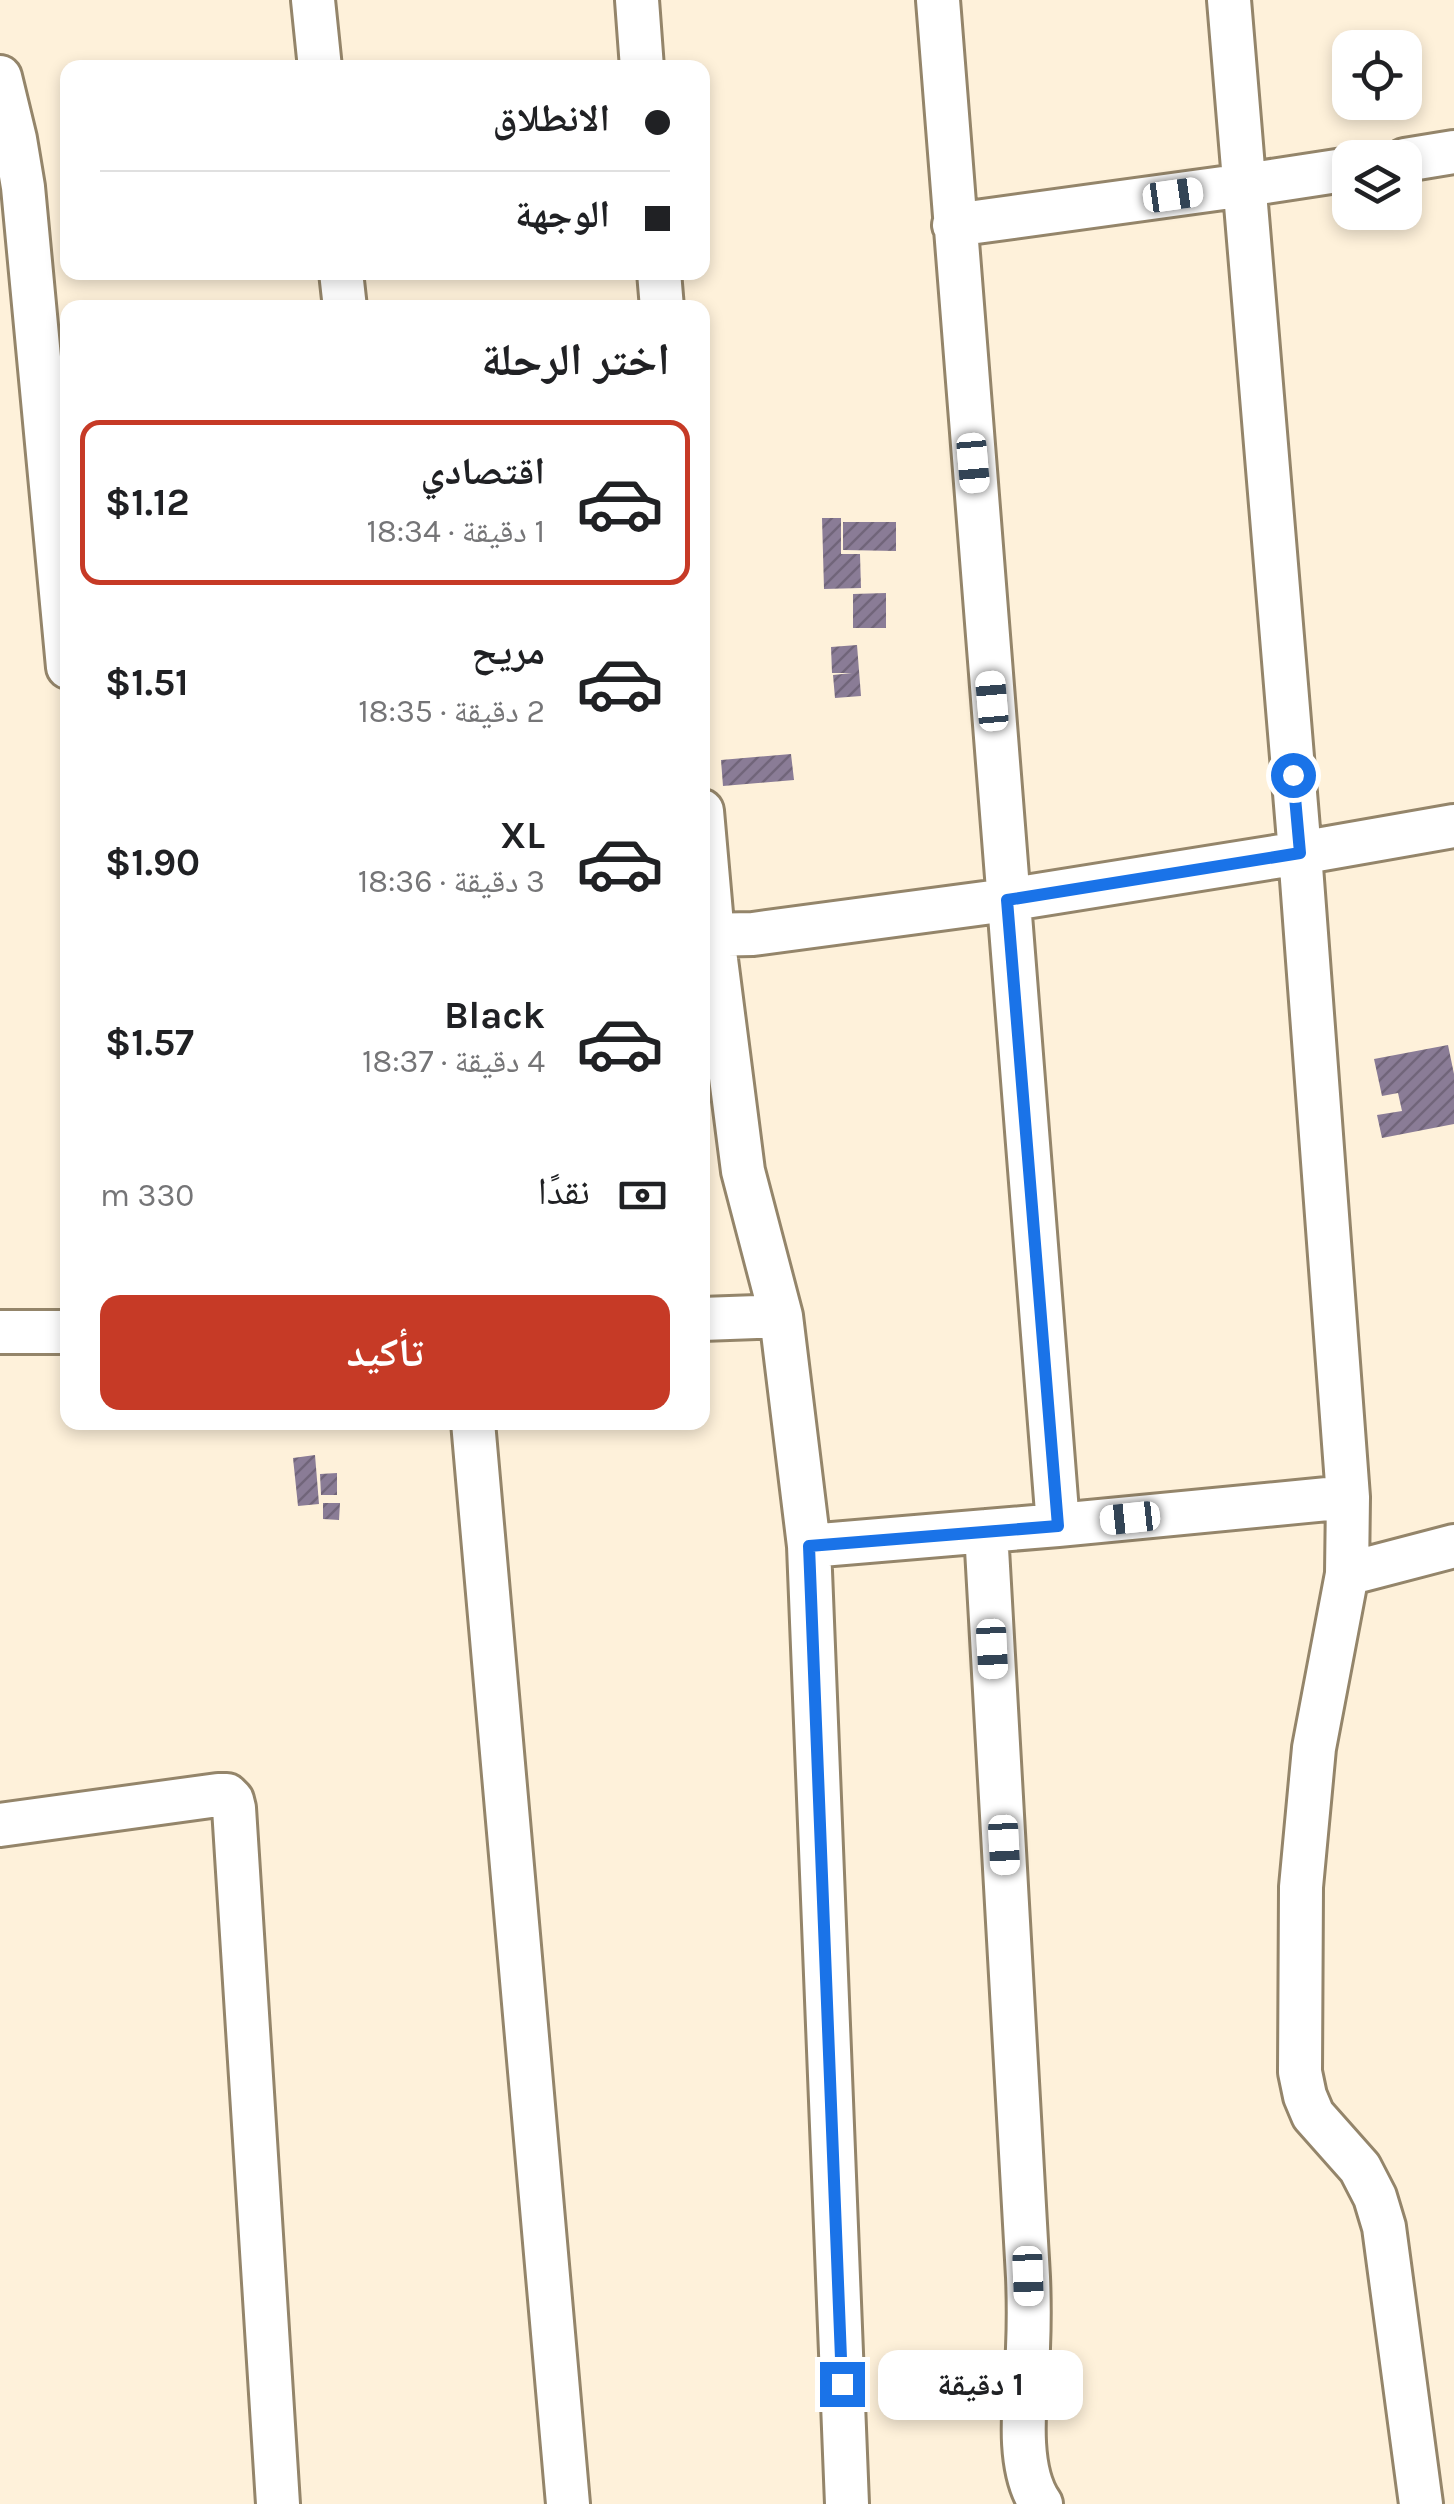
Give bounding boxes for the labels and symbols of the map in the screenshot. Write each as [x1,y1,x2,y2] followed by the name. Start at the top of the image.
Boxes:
[1141,176,1205,214] car
[955,432,991,494] car
[974,670,1010,732] car
[1271,753,1316,798] route start
[1099,1500,1161,1536] car
[975,1618,1009,1680] car
[987,1814,1021,1876] car
[1012,2245,1044,2307] car
[877,2349,1082,2419] callout: 1 دقيقة
[820,2362,865,2407] route end

